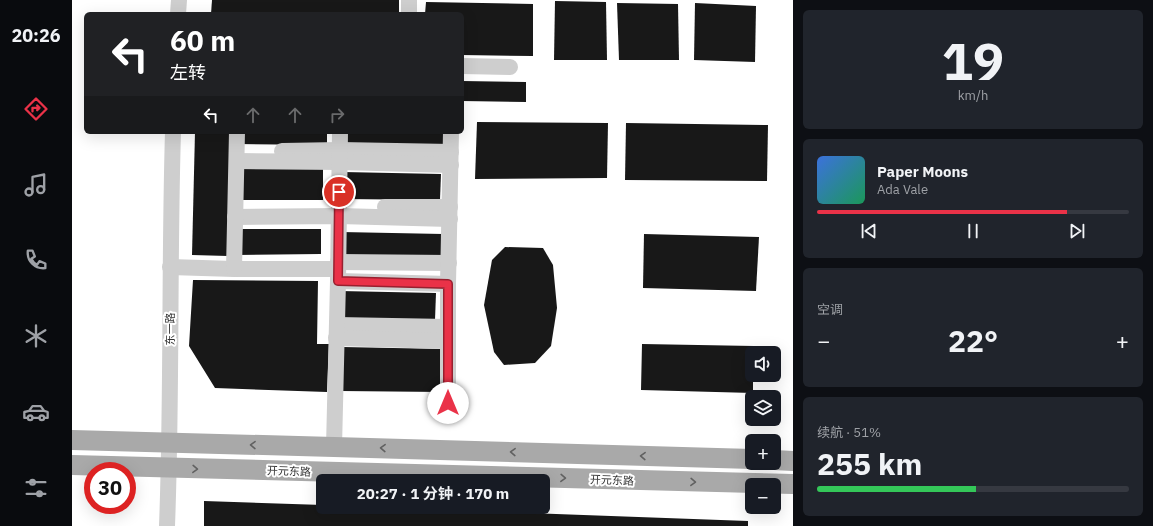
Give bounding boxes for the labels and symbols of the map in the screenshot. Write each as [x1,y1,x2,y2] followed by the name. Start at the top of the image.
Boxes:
[322,175,356,209] pin
[163,313,177,346] street label: 东一路
[427,382,469,424] position arrow
[250,441,256,449] one-way arrow
[380,444,386,453] one-way arrow
[510,448,516,456] one-way arrow
[640,452,646,460] one-way arrow
[84,462,136,514] speed limit sign: 30
[267,463,311,479] street label: 开元东路
[192,464,198,473] one-way arrow
[590,472,634,488] street label: 开元东路
[560,474,566,483] one-way arrow
[690,478,696,486] one-way arrow

